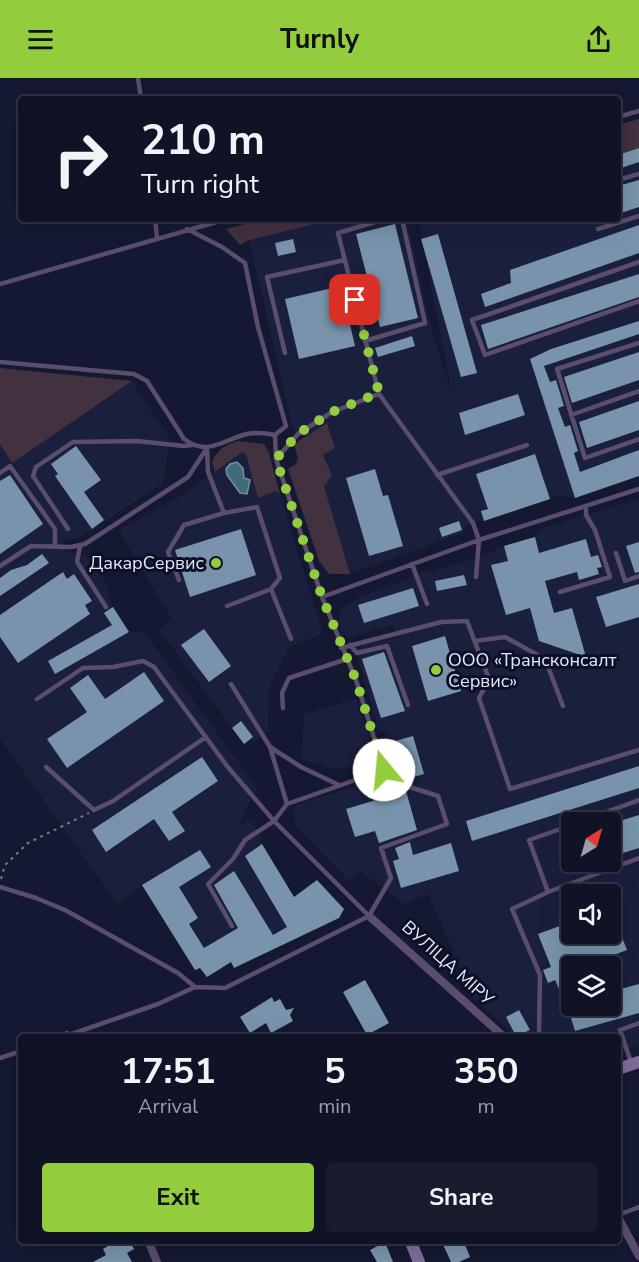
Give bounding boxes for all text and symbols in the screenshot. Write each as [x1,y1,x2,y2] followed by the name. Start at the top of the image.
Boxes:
[280,21,359,58] text: Turnly
[24,23,57,56] icon: menu
[582,23,615,56] icon: share
[141,112,265,169] text: 210 m
[42,120,120,198] icon: right
[141,166,259,203] text: Turn right
[329,274,380,325] pin
[338,283,371,316] icon: arrive
[89,551,204,575] place label: ДакарСервис
[209,556,223,570] marker: ДакарСервис
[448,648,617,693] place label: ООО «Трансконсалт Сервис»
[429,663,443,677] marker: ООО «Трансконсалт Сервис»
[352,738,416,802] position arrow
[561,812,621,872] north arrow
[561,812,621,1016] map controls
[561,884,621,944] button: sound
[397,915,499,1011] street label: ВУЛІЦА МІРУ
[561,956,621,1016] button: layers
[120,1047,216,1096] text: 17:51
[324,1047,346,1096] text: 5
[454,1047,519,1096] text: 350
[138,1093,198,1120] text: Arrival
[318,1093,351,1120] text: min
[478,1093,495,1120] text: m
[42,1163,314,1232] button: Exit
[326,1163,597,1232] button: Share

